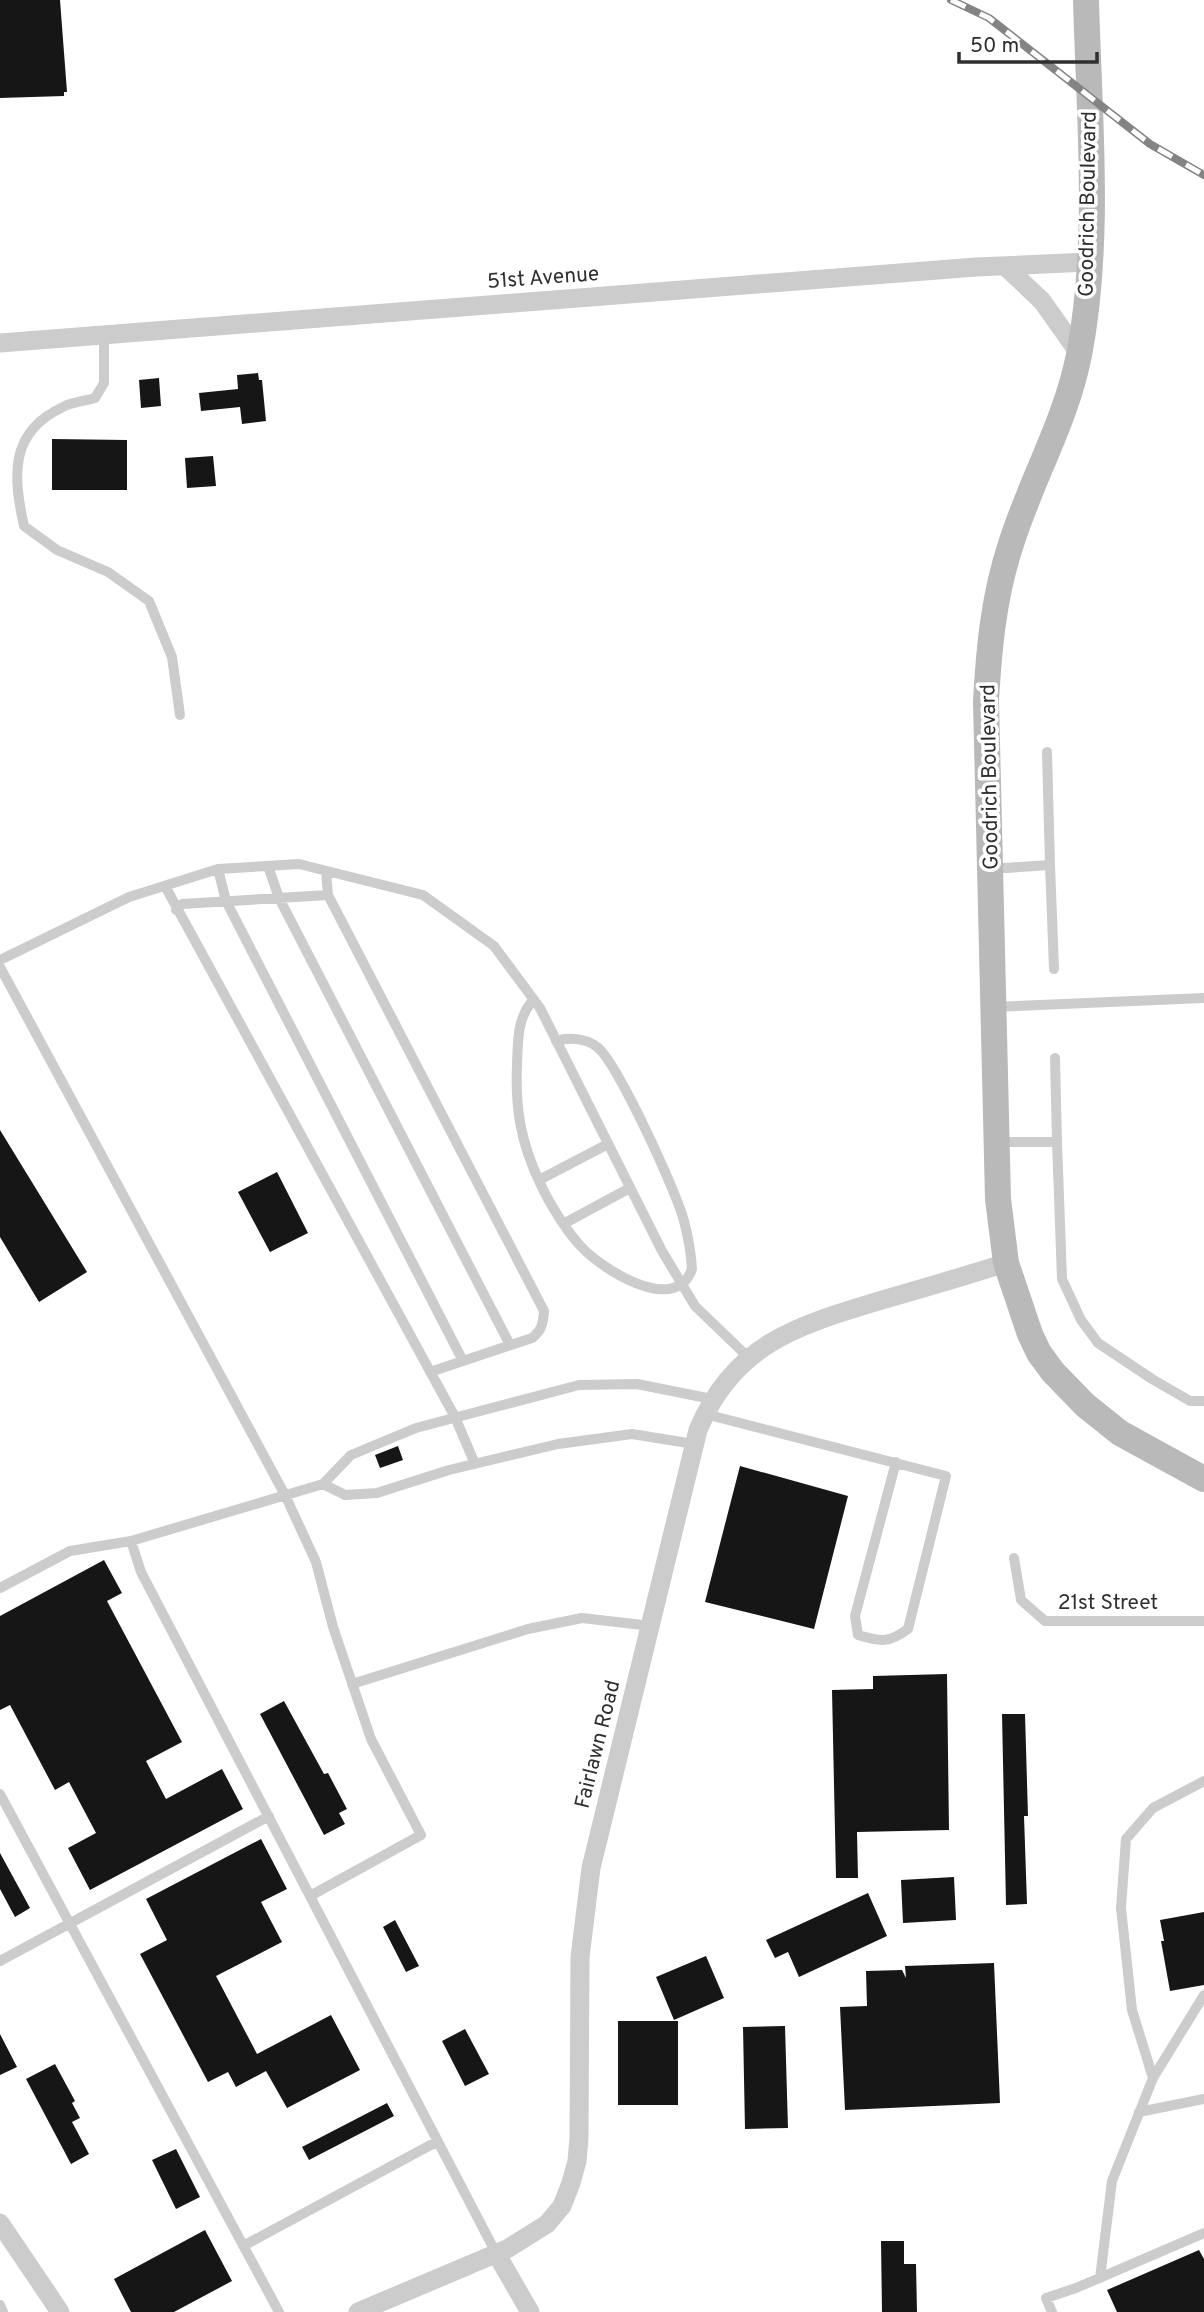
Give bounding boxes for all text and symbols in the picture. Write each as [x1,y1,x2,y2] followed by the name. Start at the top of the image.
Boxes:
[959,21,1097,65] scale bar
[970,33,1019,60] text: 50 m
[1073,111,1104,297] street label: Goodrich Boulevard
[486,261,600,296] street label: 51st Avenue
[975,684,1006,870] street label: Goodrich Boulevard
[1058,1590,1158,1617] street label: 21st Street
[569,1677,627,1811] street label: Fairlawn Road

